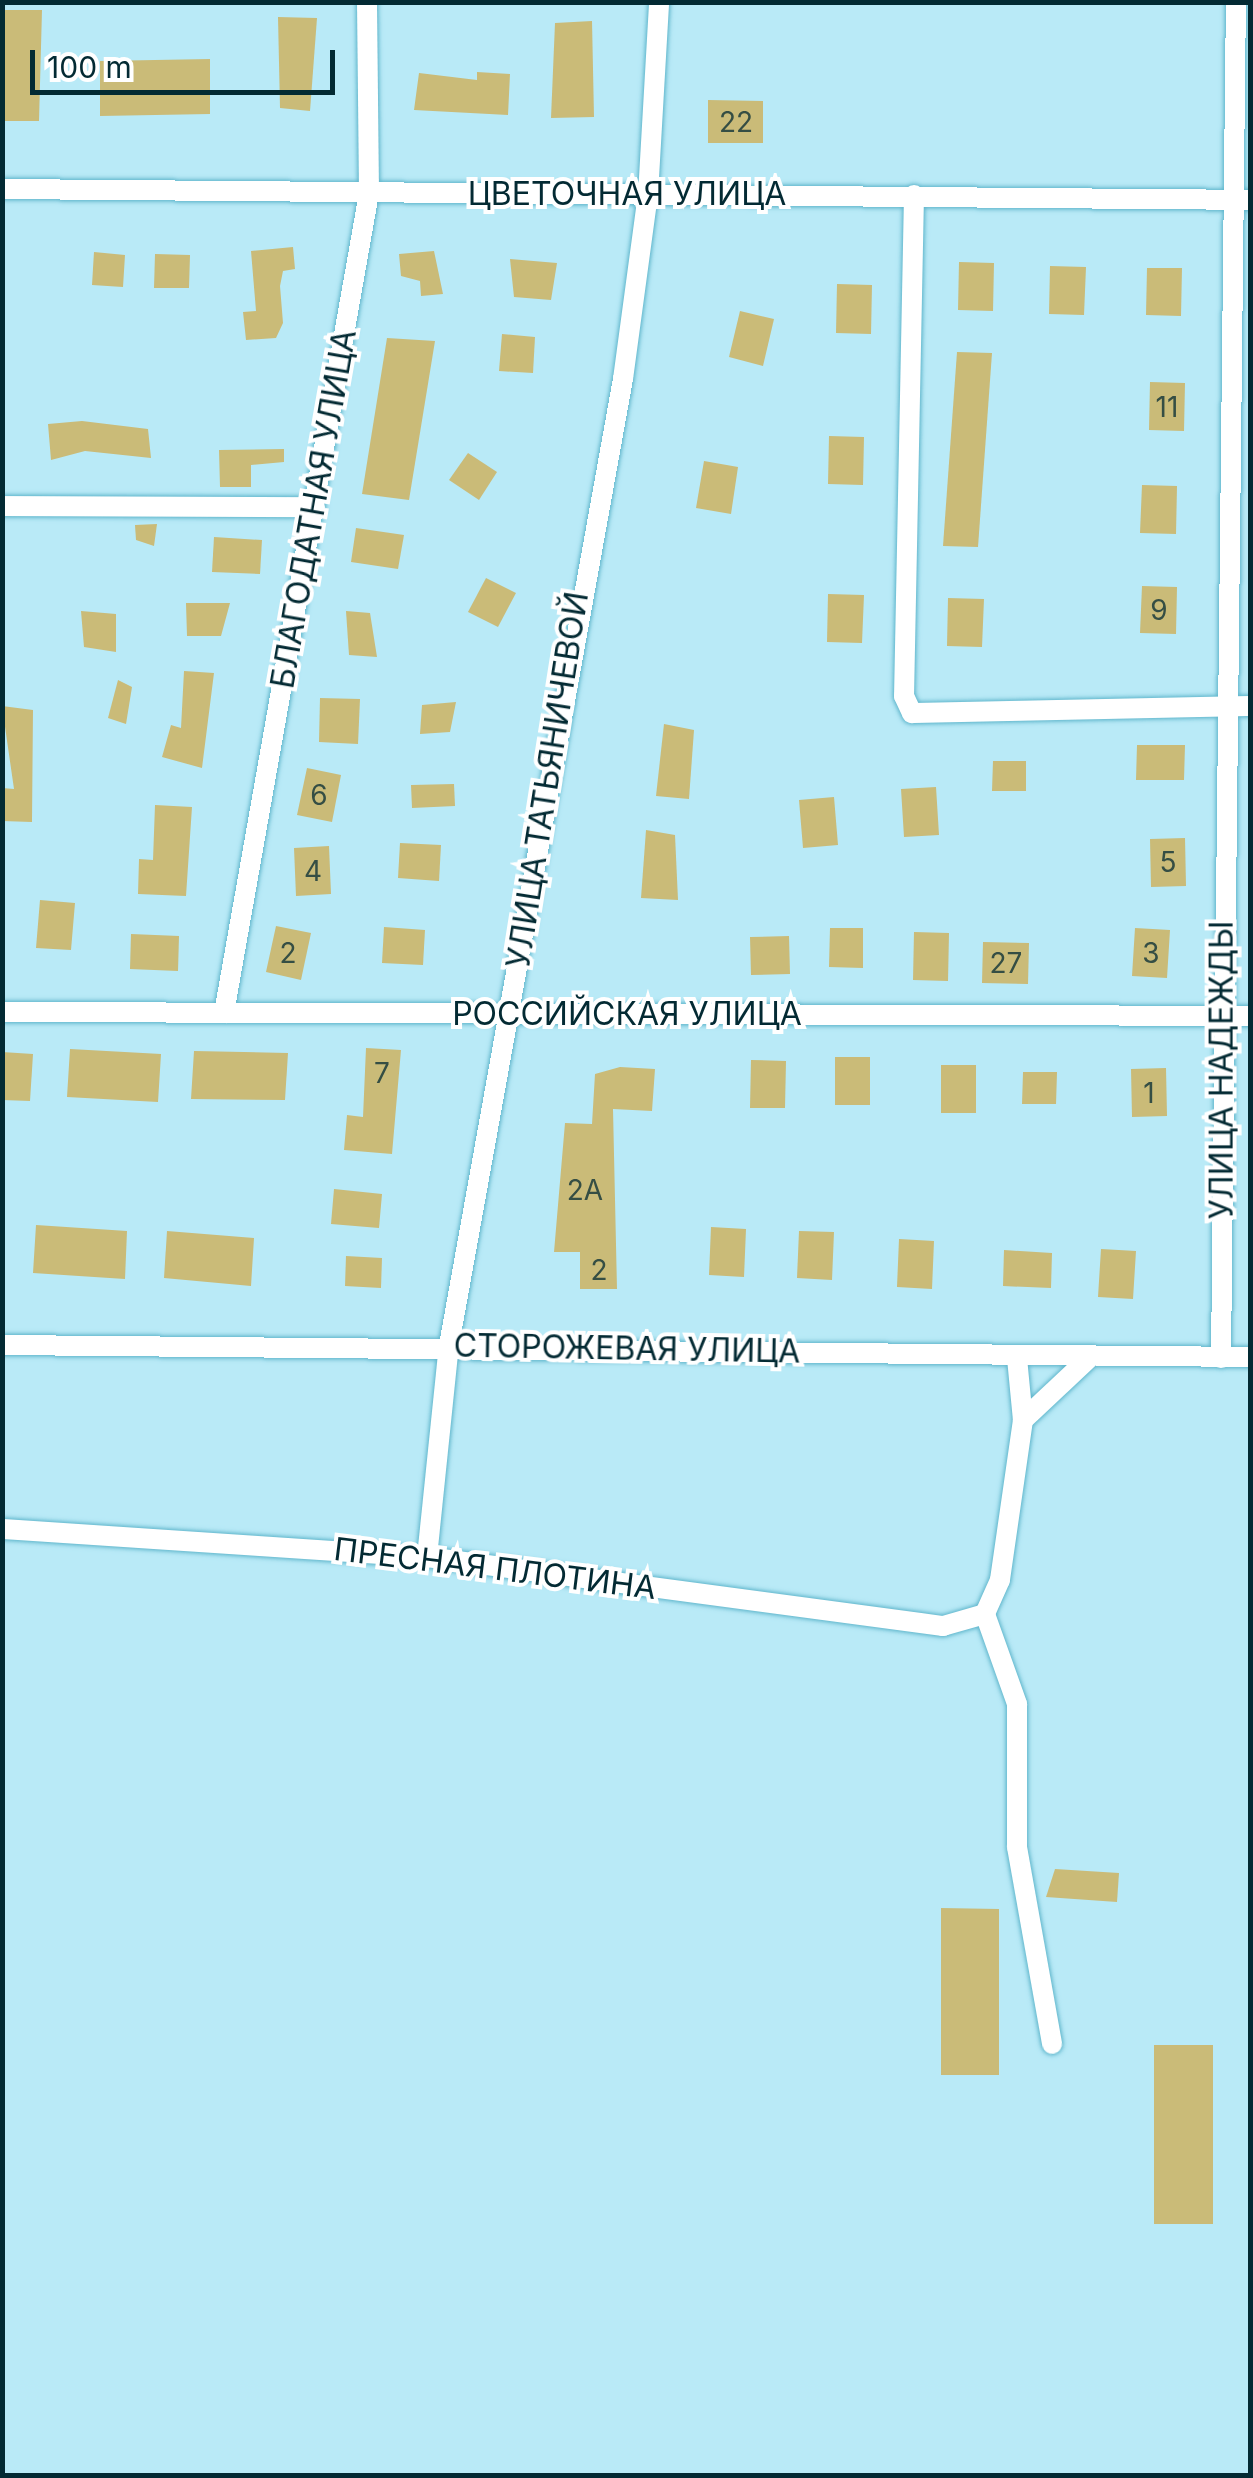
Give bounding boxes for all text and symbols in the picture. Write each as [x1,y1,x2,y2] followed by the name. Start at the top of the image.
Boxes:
[35,30,340,92] scale bar
[47,49,132,85] text: 100 m
[719,105,753,139] house number: 22
[468,175,786,213] street label: ЦВЕТОЧНАЯ УЛИЦА
[264,327,364,691] street label: БЛАГОДАТНАЯ УЛИЦА
[1156,390,1178,424] house number: 11
[499,589,597,971] street label: УЛИЦА ТАТЬЯНИЧЕВОЙ
[1150,593,1168,627] house number: 9
[310,778,328,812] house number: 6
[1159,845,1177,879] house number: 5
[304,854,322,888] house number: 4
[1203,921,1241,1219] street label: УЛИЦА НАДЕЖДЫ
[279,936,297,970] house number: 2
[1142,936,1160,970] house number: 3
[990,946,1022,980] house number: 27
[452,995,802,1033] street label: РОССИЙСКАЯ УЛИЦА
[374,1056,390,1090] house number: 7
[1143,1076,1155,1110] house number: 1
[567,1173,603,1207] house number: 2А
[590,1253,608,1287] house number: 2
[453,1327,801,1371] street label: СТОРОЖЕВАЯ УЛИЦА
[332,1530,658,1608] street label: ПРЕСНАЯ ПЛОТИНА

